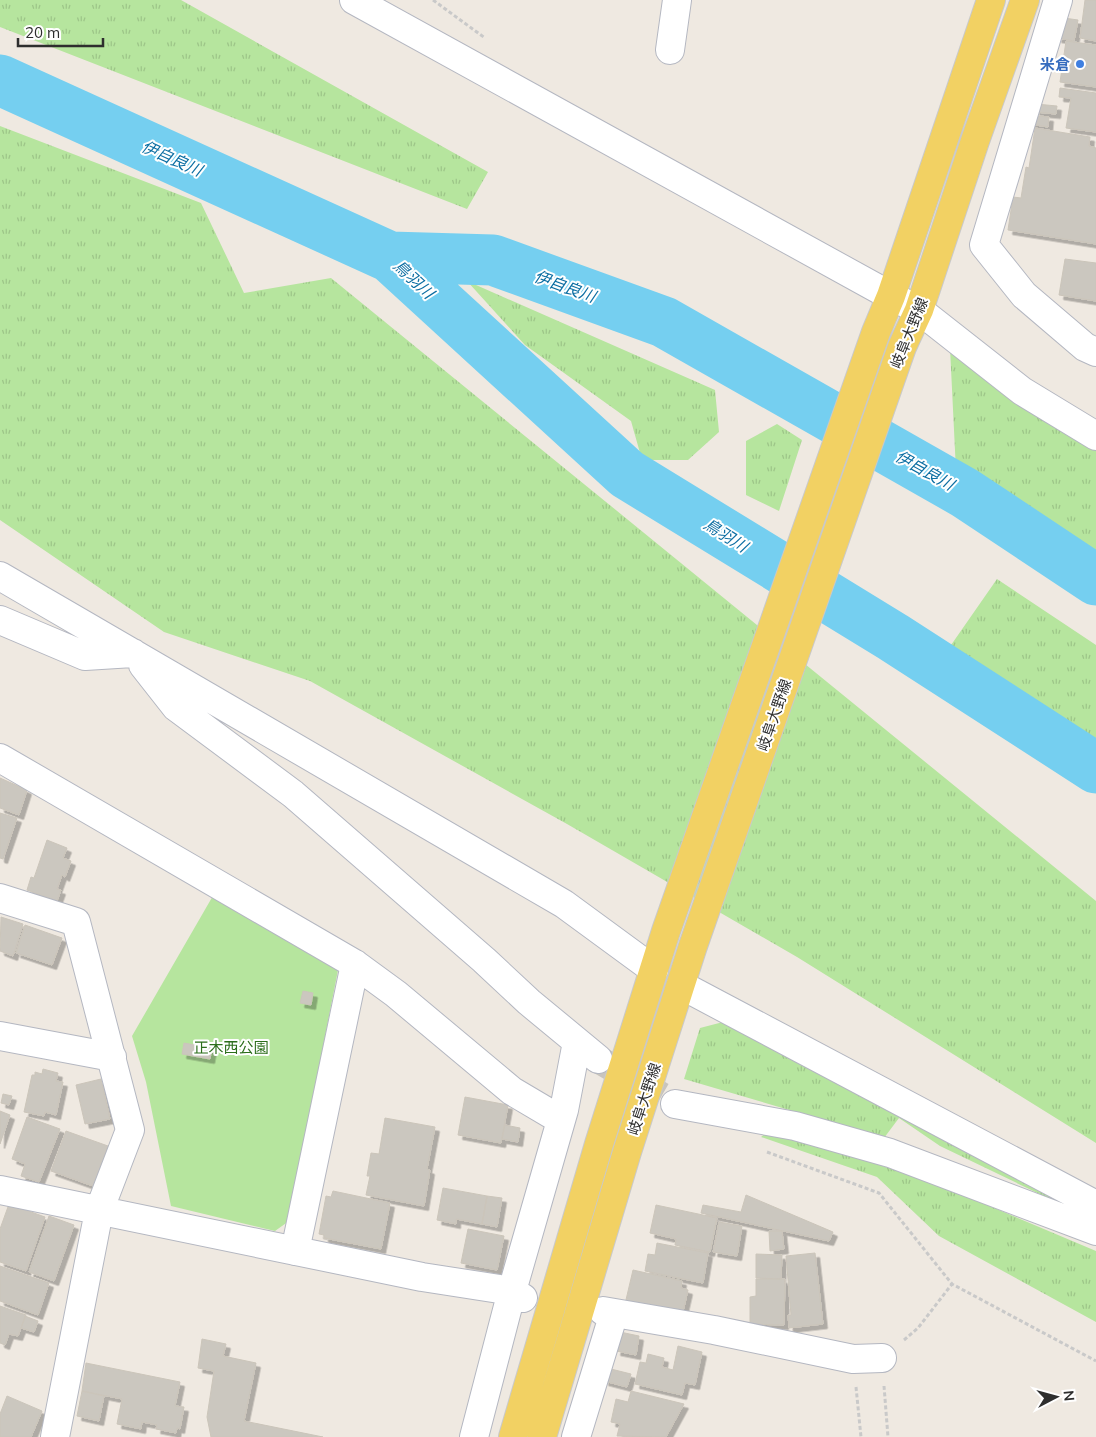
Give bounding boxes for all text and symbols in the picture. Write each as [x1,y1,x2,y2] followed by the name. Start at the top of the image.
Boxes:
[18,15,102,47] scale bar
[25,23,60,42] text: 20 m
[1040,55,1070,74] place label: 米倉
[1074,58,1086,70] marker: 米倉
[139,136,207,181] water label: 伊自良川
[390,255,440,304] water label: 鳥羽川
[532,266,600,307] water label: 伊自良川
[886,295,932,371] street label: 岐阜大野線
[892,446,960,495] water label: 伊自良川
[700,514,753,557] water label: 鳥羽川
[753,676,795,754] street label: 岐阜大野線
[193,1038,269,1057] park label: 正木西公園
[623,1060,665,1138] street label: 岐阜大野線
[1031,1372,1081,1422] north arrow
[1059,1389,1078,1402] text: N

